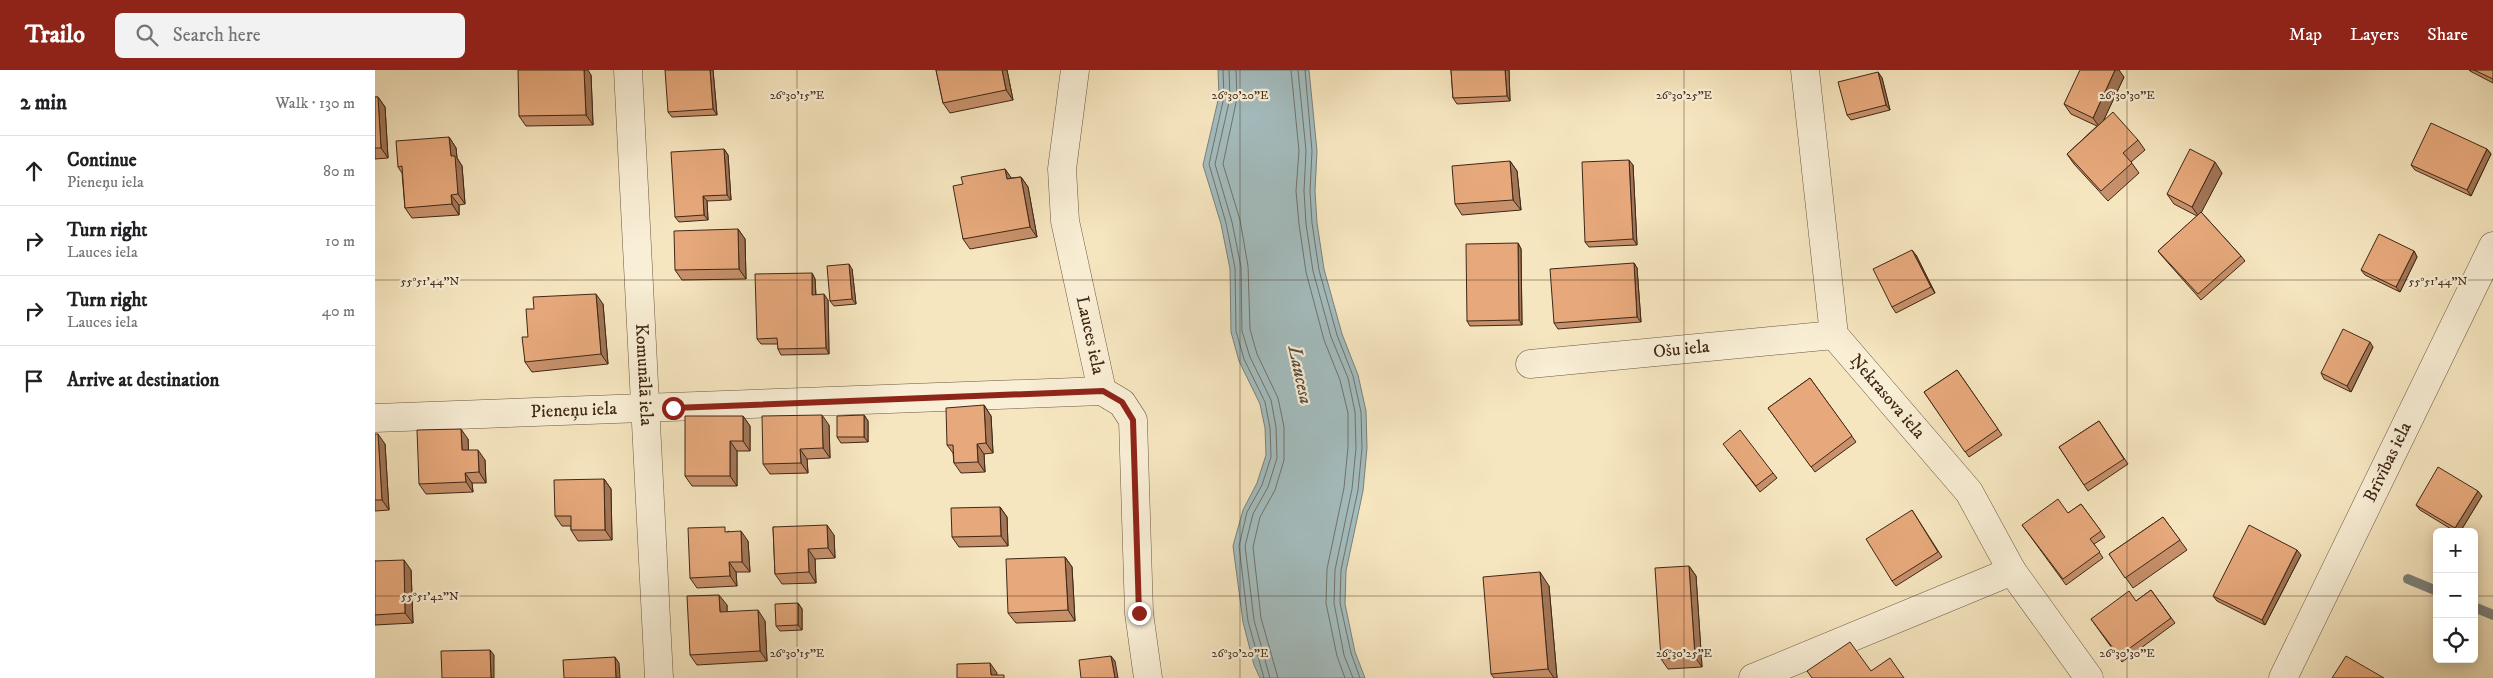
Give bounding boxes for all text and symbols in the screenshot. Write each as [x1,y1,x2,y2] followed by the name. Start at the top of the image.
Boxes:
[115,13,465,58] search box
[25,20,85,50] text: Trailo
[133,21,161,49] icon: search
[173,24,261,47] text: Search here
[2289,24,2322,46] text: Map
[2350,24,2399,46] text: Layers
[2427,24,2468,46] text: Share
[770,88,825,103] text: 26°30'15"E
[1212,88,1269,103] text: 26°30'20"E
[1656,88,1713,103] text: 26°30'25"E
[2099,88,2155,103] text: 26°30'30"E
[20,90,67,116] text: 2 min
[275,93,355,113] text: Walk · 130 m
[67,149,137,172] text: Continue
[20,157,48,185] icon: ahead
[323,161,355,181] text: 80 m
[67,172,144,192] text: Pieneņu iela
[67,219,147,242] text: Turn right
[20,227,48,255] icon: right
[325,231,355,251] text: 10 m
[67,242,138,262] text: Lauces iela
[401,274,460,289] text: 55°51'44"N
[2409,274,2468,289] text: 55°51'44"N
[67,289,147,312] text: Turn right
[1071,294,1109,377] street label: Lauces iela
[20,297,48,325] icon: right
[322,301,355,321] text: 40 m
[67,312,138,332] text: Lauces iela
[630,323,657,427] street label: Komunālā iela
[1652,336,1711,363] street label: Ošu iela
[1282,343,1317,406] water label: Laucesa
[1845,350,1930,444] street label: Ņekrasova iela
[20,367,48,395] icon: arrive
[67,369,219,392] text: Arrive at destination
[662,397,685,420] route start
[530,398,618,423] street label: Pieneņu iela
[2359,418,2417,506] street label: Brīvības iela
[2433,528,2478,663] map controls
[2433,528,2478,573] button: +
[2433,573,2478,618] button: −
[401,589,459,604] text: 55°51'42"N
[1128,602,1151,625] route end
[2433,618,2478,663] button: locate
[770,646,825,661] text: 26°30'15"E
[1212,646,1269,661] text: 26°30'20"E
[1656,646,1713,661] text: 26°30'25"E
[2099,646,2155,661] text: 26°30'30"E

